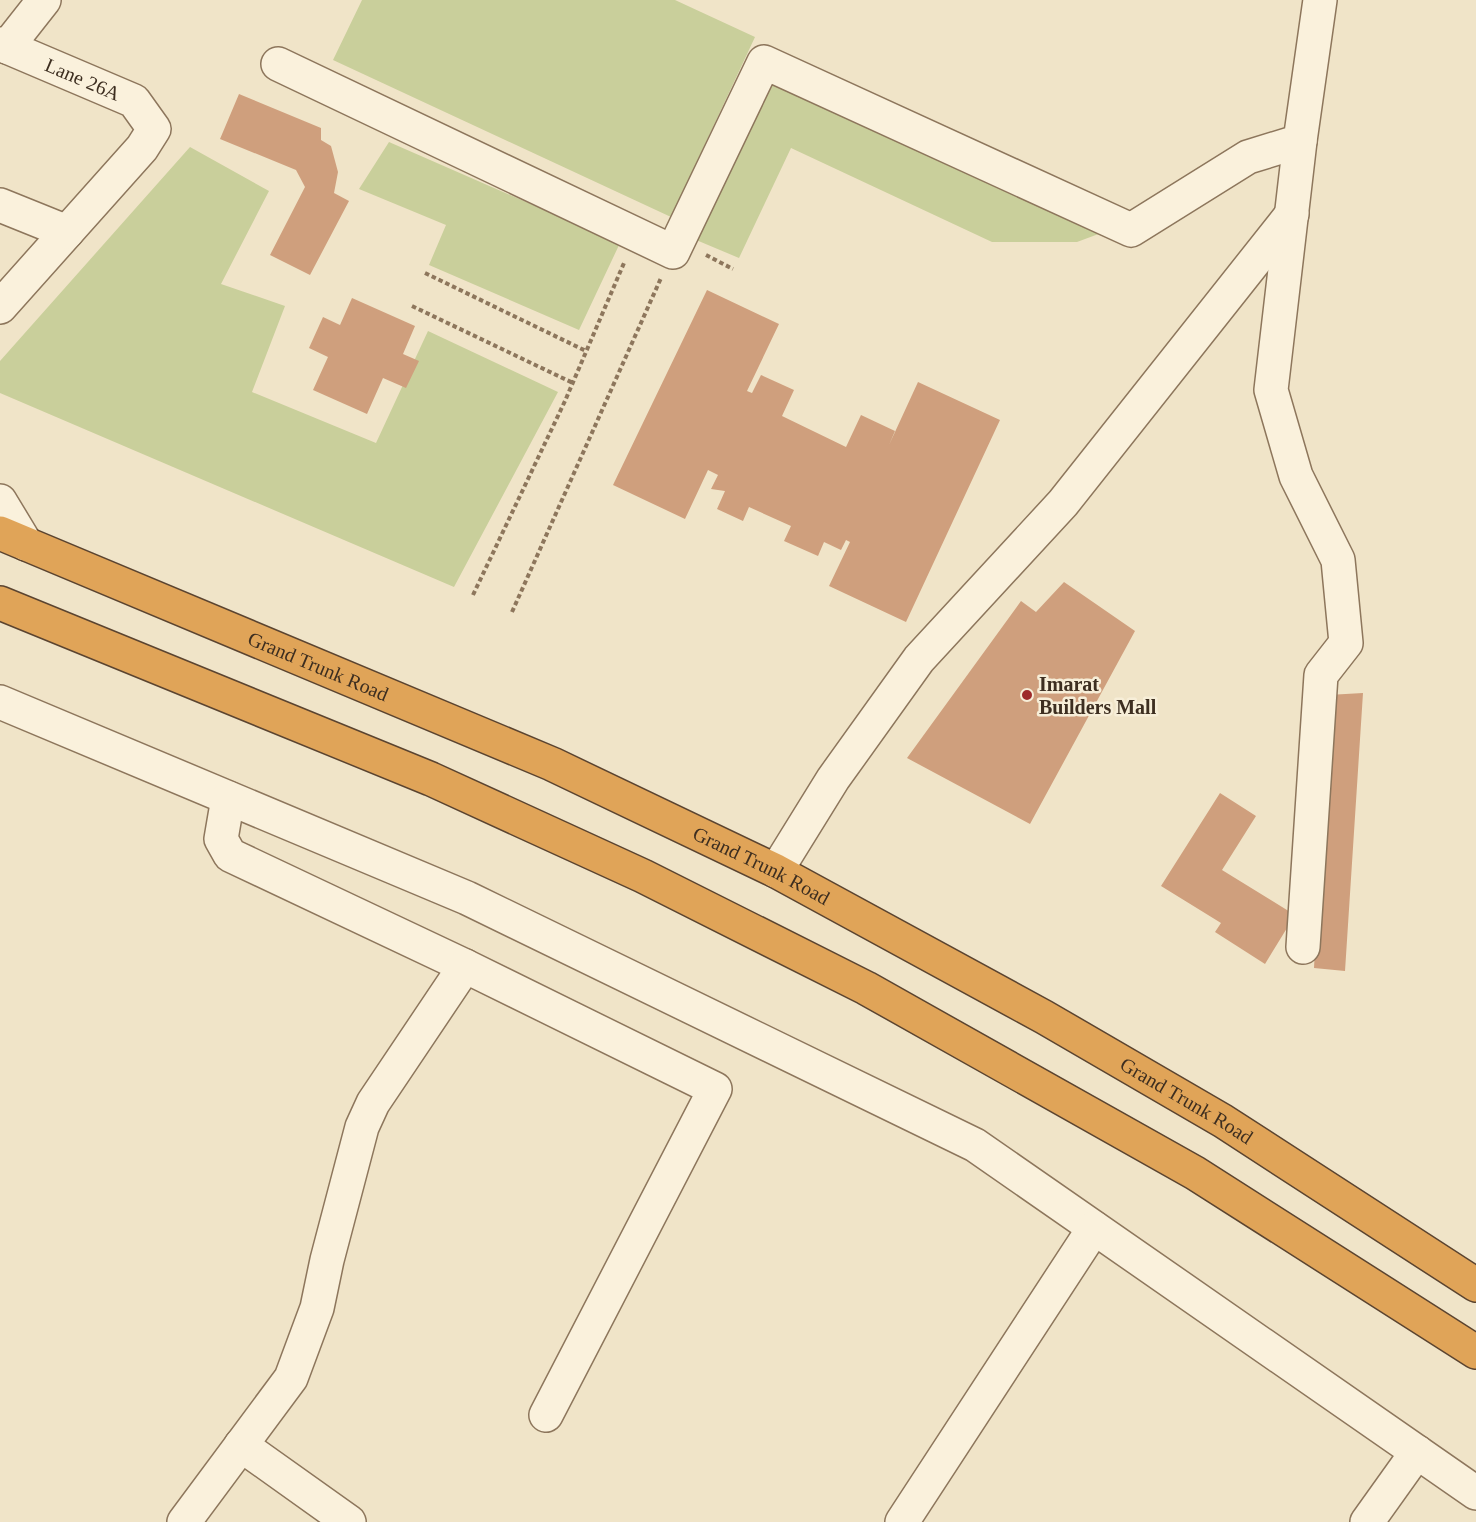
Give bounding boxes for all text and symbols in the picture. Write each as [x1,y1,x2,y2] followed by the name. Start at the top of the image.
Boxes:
[42,54,124,105] street label: Lane 26A
[245,627,392,705] street label: Grand Trunk Road
[1039,673,1157,718] place label: Imarat Builders Mall
[1020,688,1034,702] marker: Imarat Builders Mall
[689,822,833,909] street label: Grand Trunk Road
[1116,1053,1257,1148] street label: Grand Trunk Road

